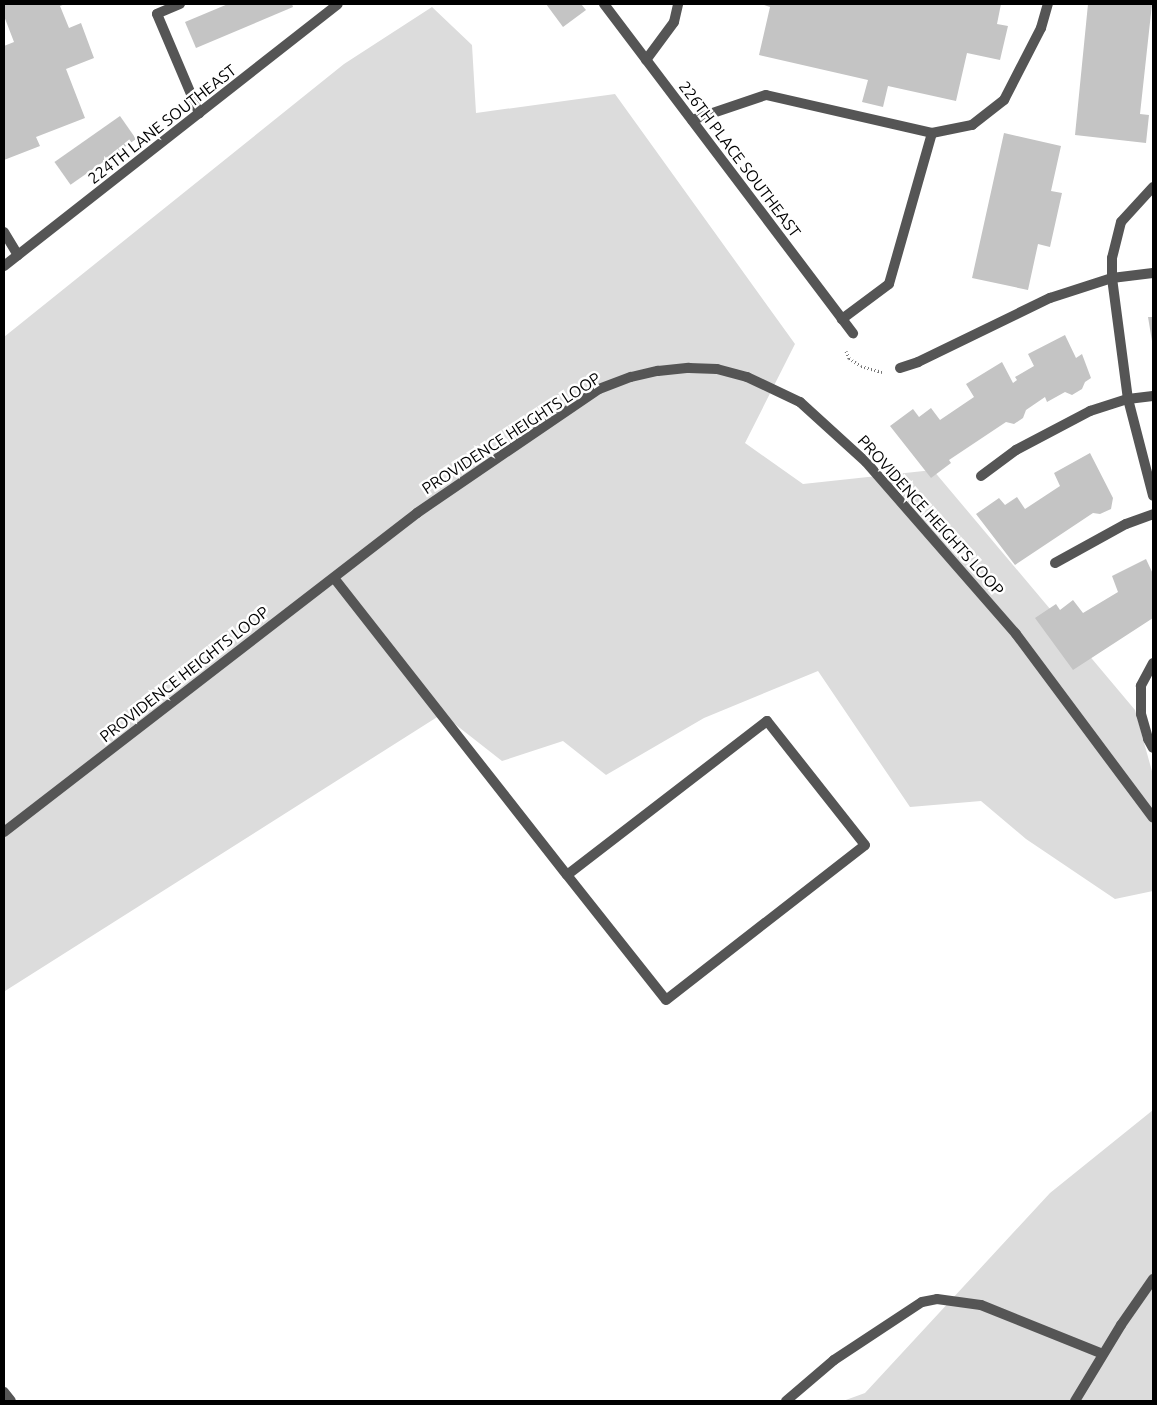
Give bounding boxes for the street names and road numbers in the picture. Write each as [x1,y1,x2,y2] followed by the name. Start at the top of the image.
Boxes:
[84,60,240,188] street label: 224TH LANE SOUTHEAST
[675,77,805,241] street label: 226TH PLACE SOUTHEAST
[418,368,604,498] street label: PROVIDENCE HEIGHTS LOOP
[854,431,1008,599] street label: PROVIDENCE HEIGHTS LOOP
[96,602,272,746] street label: PROVIDENCE HEIGHTS LOOP

